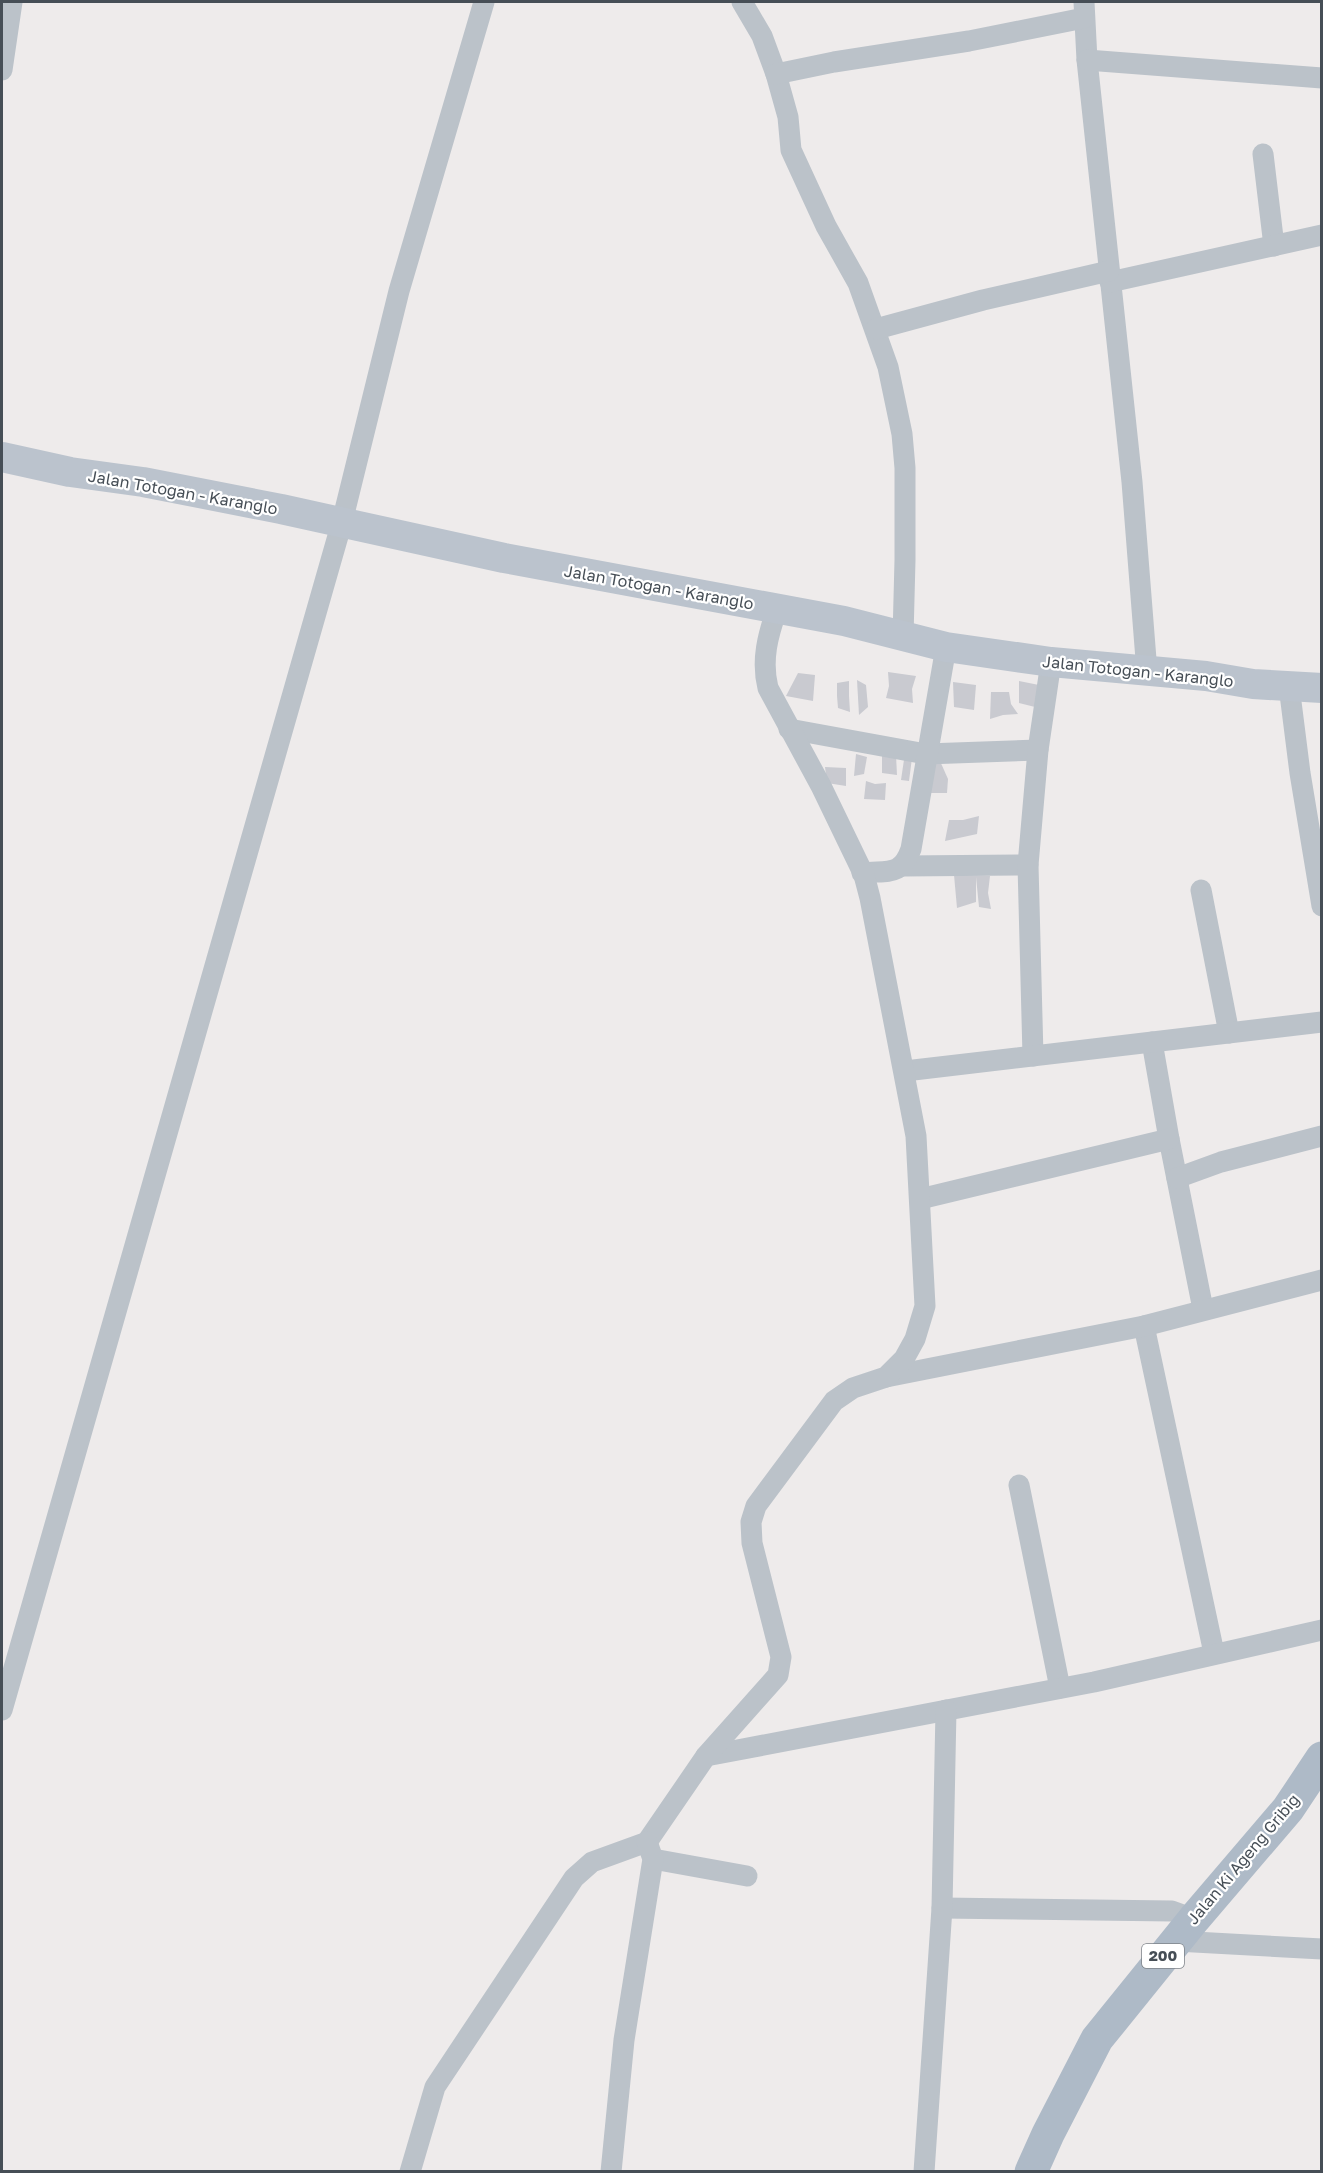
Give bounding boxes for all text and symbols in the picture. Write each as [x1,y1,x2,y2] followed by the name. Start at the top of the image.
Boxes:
[87,465,279,519] street label: Jalan Totogan - Karanglo
[563,560,755,614] street label: Jalan Totogan - Karanglo
[1041,651,1235,691] street label: Jalan Totogan - Karanglo
[1183,1790,1303,1928] street label: Jalan Ki Ageng Gribig
[1142,1944,1184,1968] road number: 200

